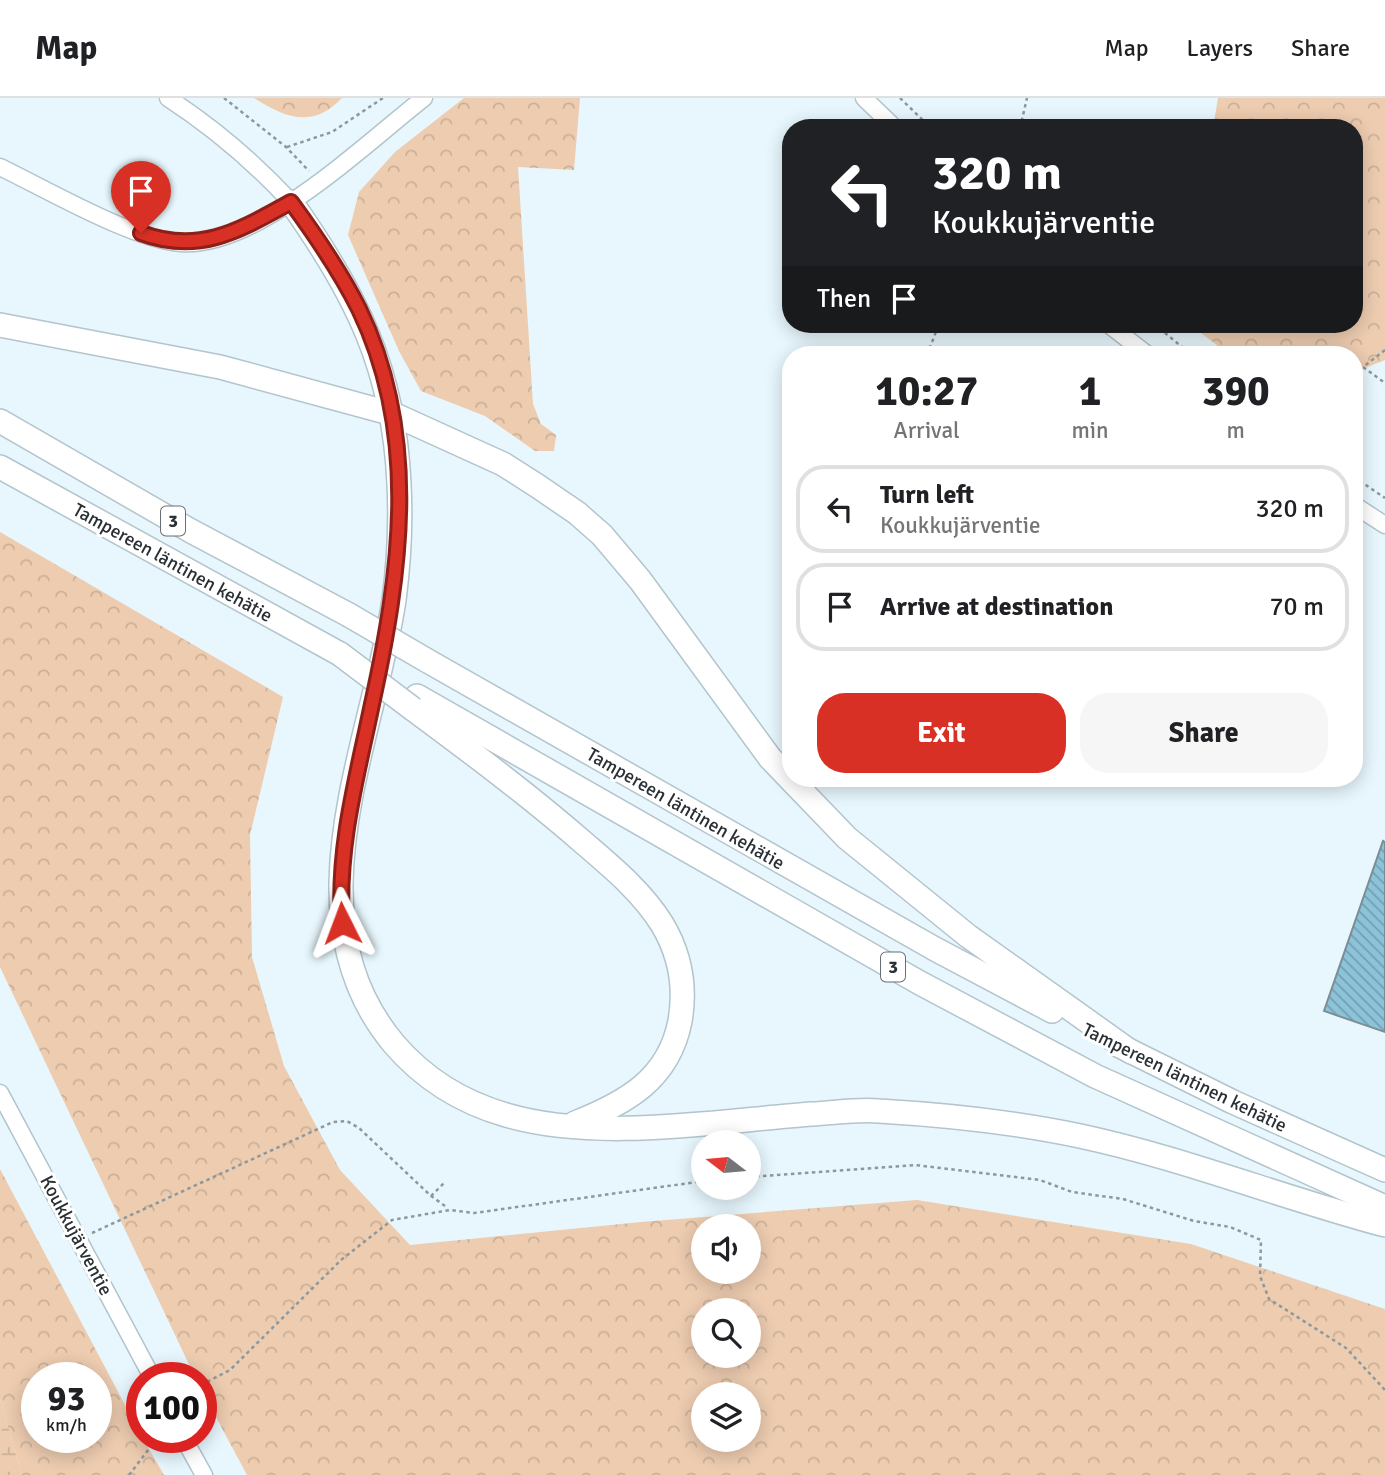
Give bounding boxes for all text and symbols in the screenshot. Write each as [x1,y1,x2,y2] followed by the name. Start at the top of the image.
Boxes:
[35,28,97,69] text: Map
[1104,33,1149,63] text: Map
[1187,33,1253,63] text: Layers
[1291,33,1350,63] text: Share
[932,143,1062,203] text: 320 m
[817,147,908,238] icon: left
[111,161,171,233] pin
[122,172,160,210] icon: arrive
[932,203,1155,242] text: Koukkujärventie
[885,280,923,318] icon: arrive
[817,283,871,315] text: Then
[875,366,978,417] text: 10:27
[1079,366,1101,417] text: 1
[1202,366,1270,417] text: 390
[894,416,960,445] text: Arrival
[1071,416,1109,445] text: min
[1227,416,1245,445] text: m
[880,479,974,511] text: Turn left
[821,490,859,528] icon: left
[1255,493,1324,525] text: 320 m
[69,498,276,628] street label: Tampereen läntinen kehätie
[161,506,185,536] road number: 3
[880,511,1040,540] text: Koukkujärventie
[821,588,859,626] icon: arrive
[880,591,1113,623] text: Arrive at destination
[1269,591,1324,623] text: 70 m
[817,693,1066,773] button: Exit
[1080,693,1328,773] button: Share
[582,742,789,875] street label: Tampereen läntinen kehätie
[305,886,379,960] position arrow
[881,952,905,982] road number: 3
[1078,1018,1291,1138] street label: Tampereen läntinen kehätie
[691,1130,761,1200] north arrow
[691,1130,761,1452] map controls
[34,1171,118,1300] street label: Koukkujärventie
[691,1214,761,1284] button: sound
[691,1298,761,1368] button: search
[126,1362,217,1453] speed limit sign: 100
[48,1377,85,1420] text: 93
[691,1382,761,1452] button: layers
[46,1414,87,1436] text: km/h

